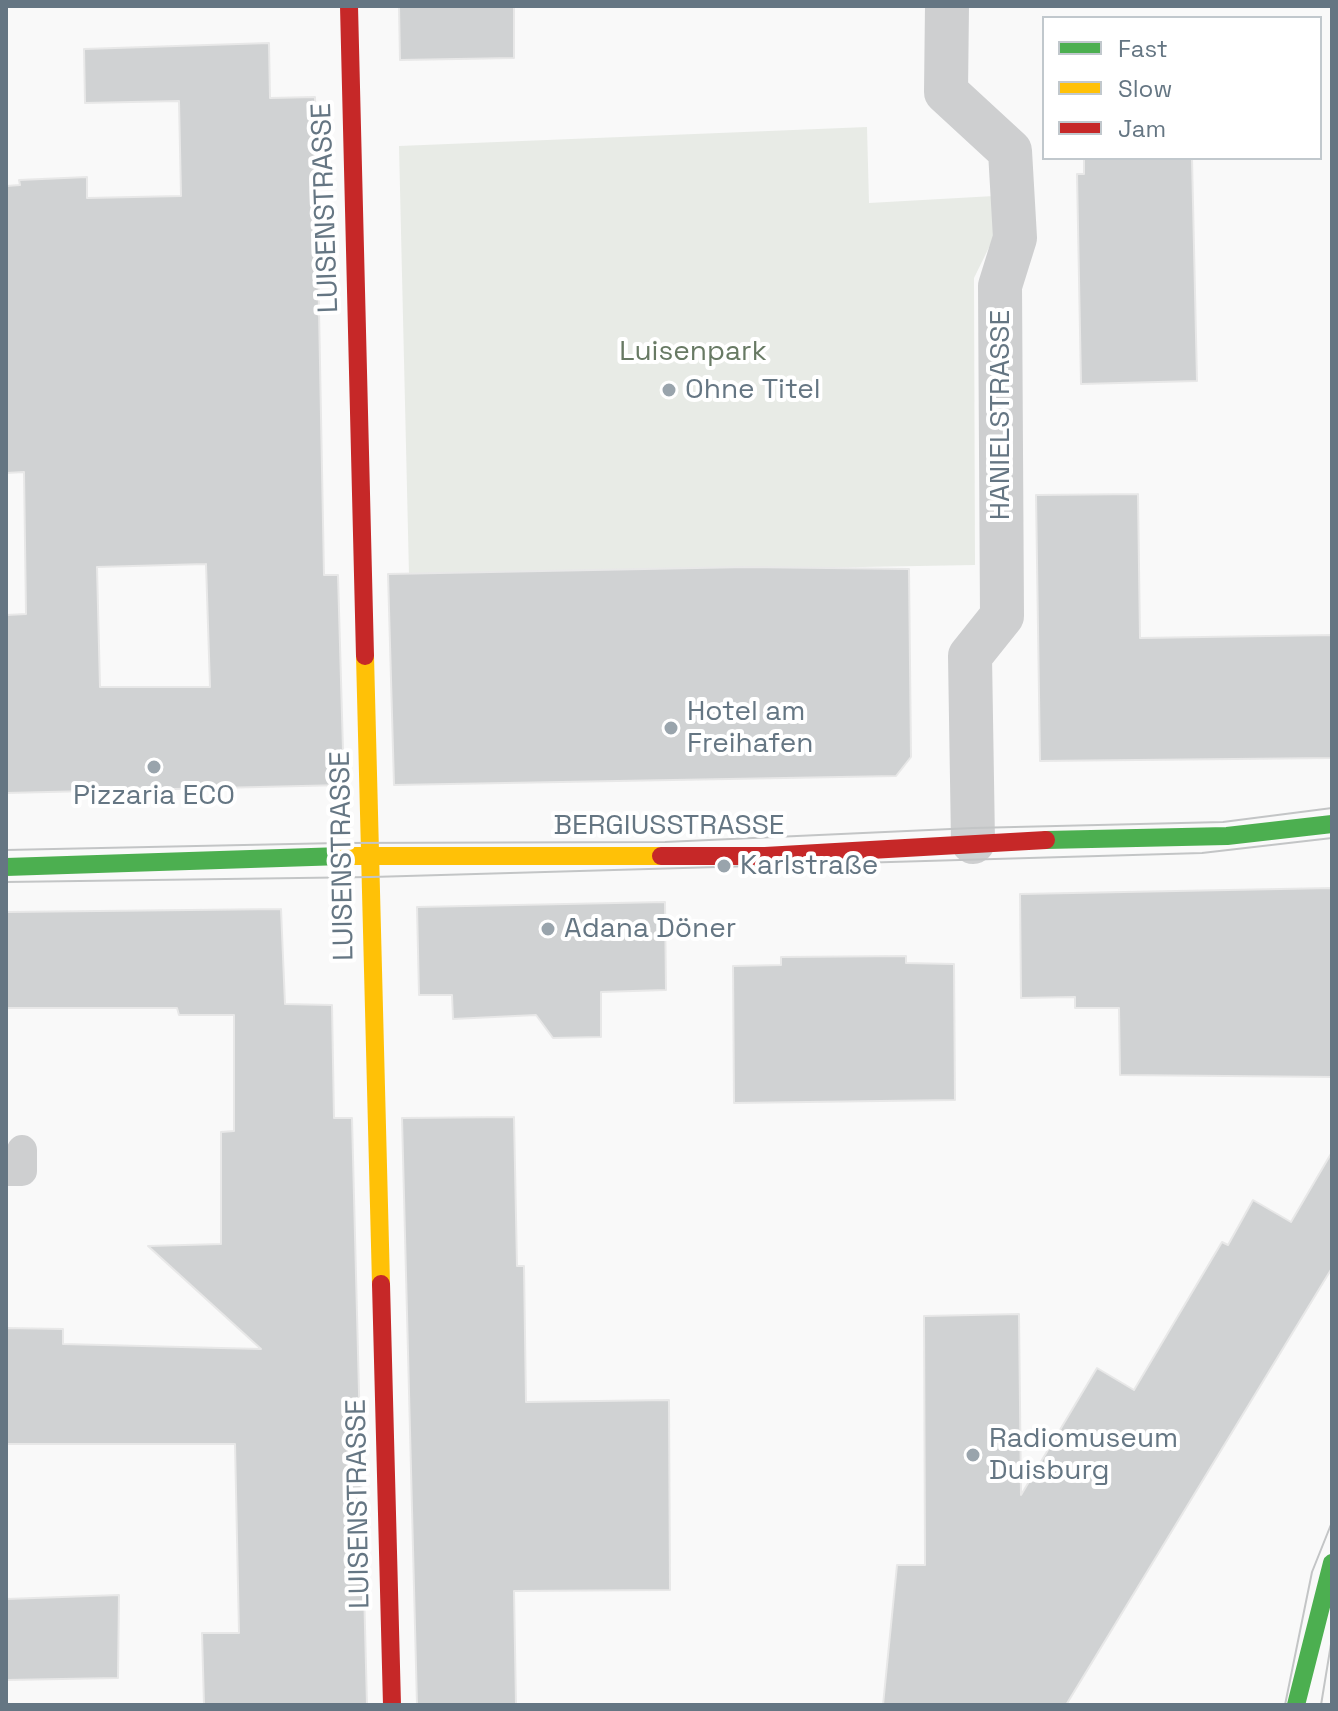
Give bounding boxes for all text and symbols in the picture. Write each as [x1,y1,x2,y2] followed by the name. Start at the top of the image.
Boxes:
[1042,16,1322,160] legend
[1118,33,1168,64] text: Fast
[1118,73,1172,104] text: Slow
[306,102,346,314] street label: LUISENSTRASSE
[1118,113,1166,144] text: Jam
[984,310,1018,520] street label: HANIELSTRASSE
[619,335,767,369] park label: Luisenpark
[685,373,821,407] place label: Ohne Titel
[660,381,678,399] marker: Ohne Titel
[687,695,813,761] place label: Hotel am Freihafen
[662,719,680,737] marker: Hotel am Freihafen
[324,751,362,961] street label: LUISENSTRASSE
[145,758,163,776] marker: Pizzaria ECO
[73,779,235,813] place label: Pizzaria ECO
[553,809,785,843] street label: BERGIUSSTRASSE
[740,849,878,883] place label: Karlstraße
[715,857,733,875] marker: Karlstraße
[564,912,736,946] place label: Adana Döner
[539,920,557,938] marker: Adana Döner
[340,1399,378,1609] street label: LUISENSTRASSE
[989,1422,1178,1488] place label: Radiomuseum Duisburg
[964,1446,982,1464] marker: Radiomuseum Duisburg

